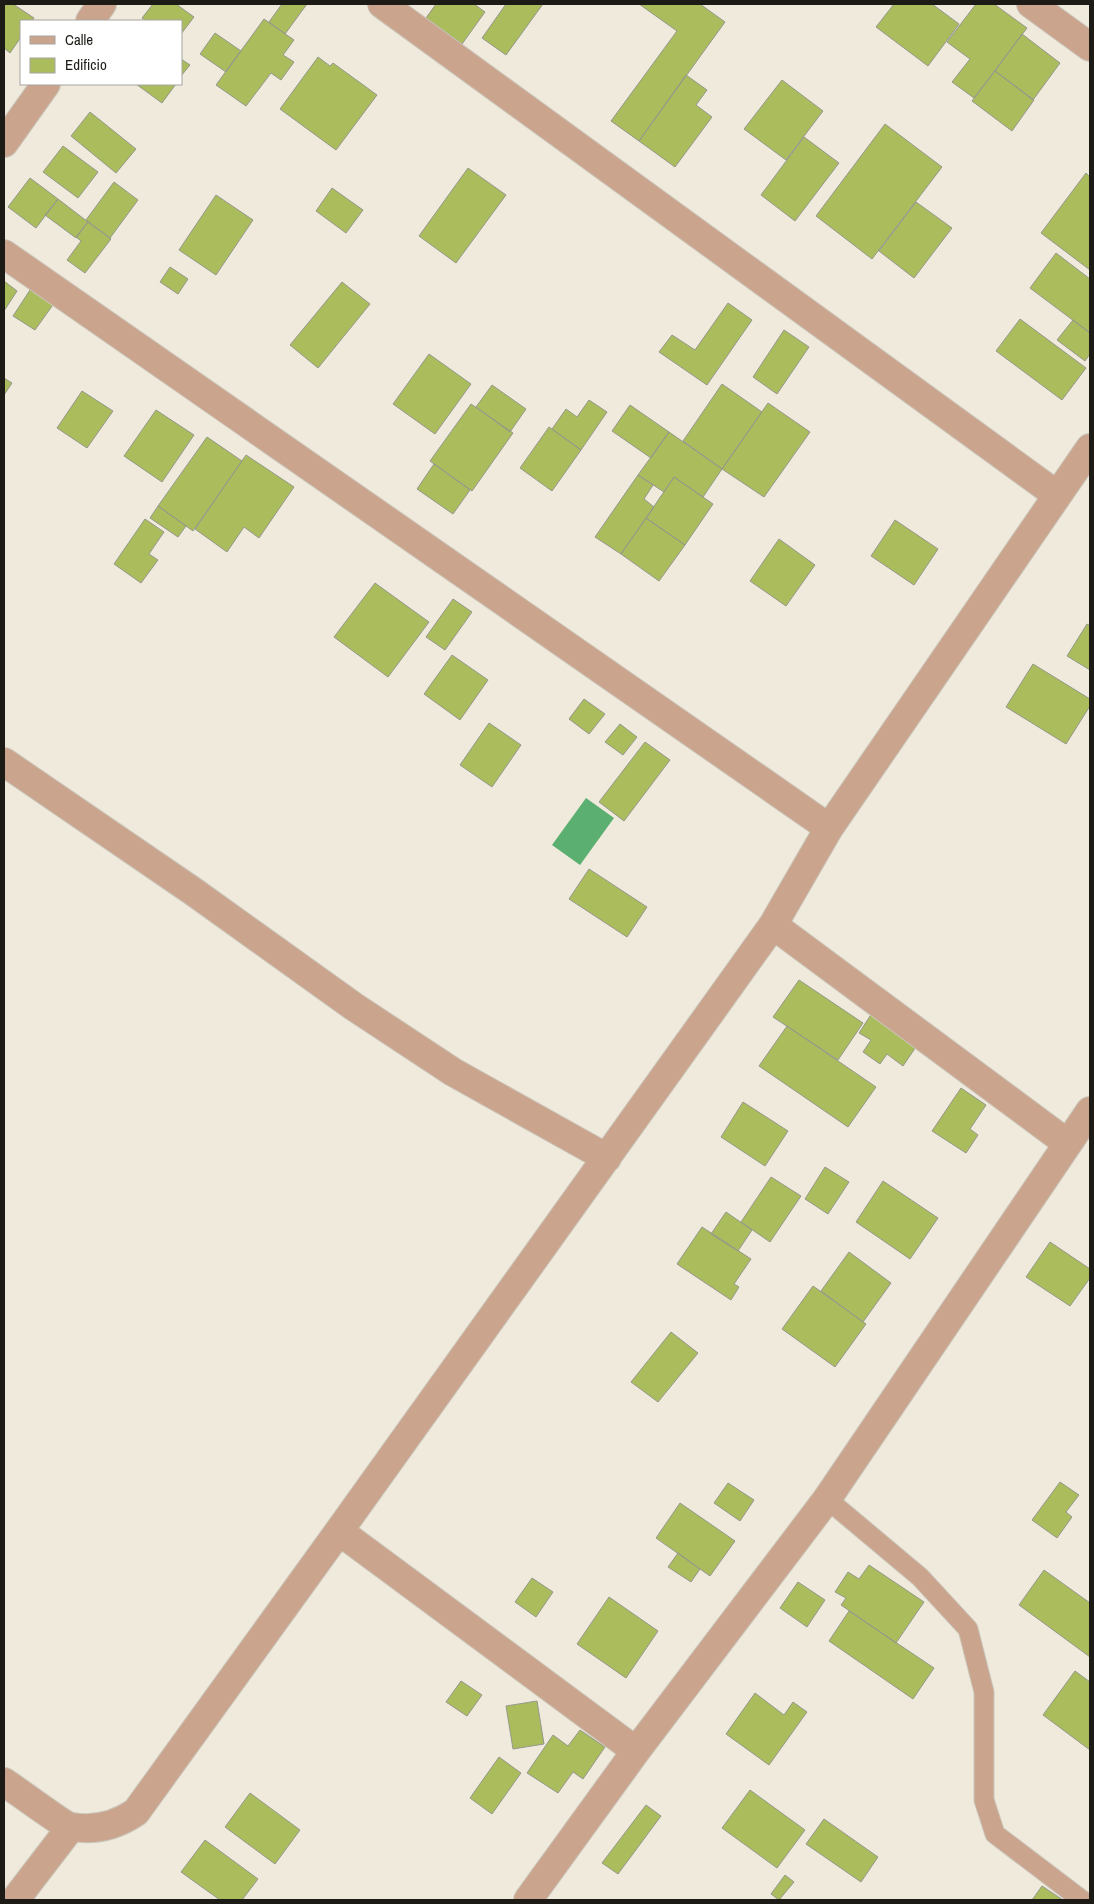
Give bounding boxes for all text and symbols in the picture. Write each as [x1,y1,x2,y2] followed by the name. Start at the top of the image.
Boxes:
[20,20,182,85] legend
[65,29,93,50] text: Calle
[65,54,107,75] text: Edificio

